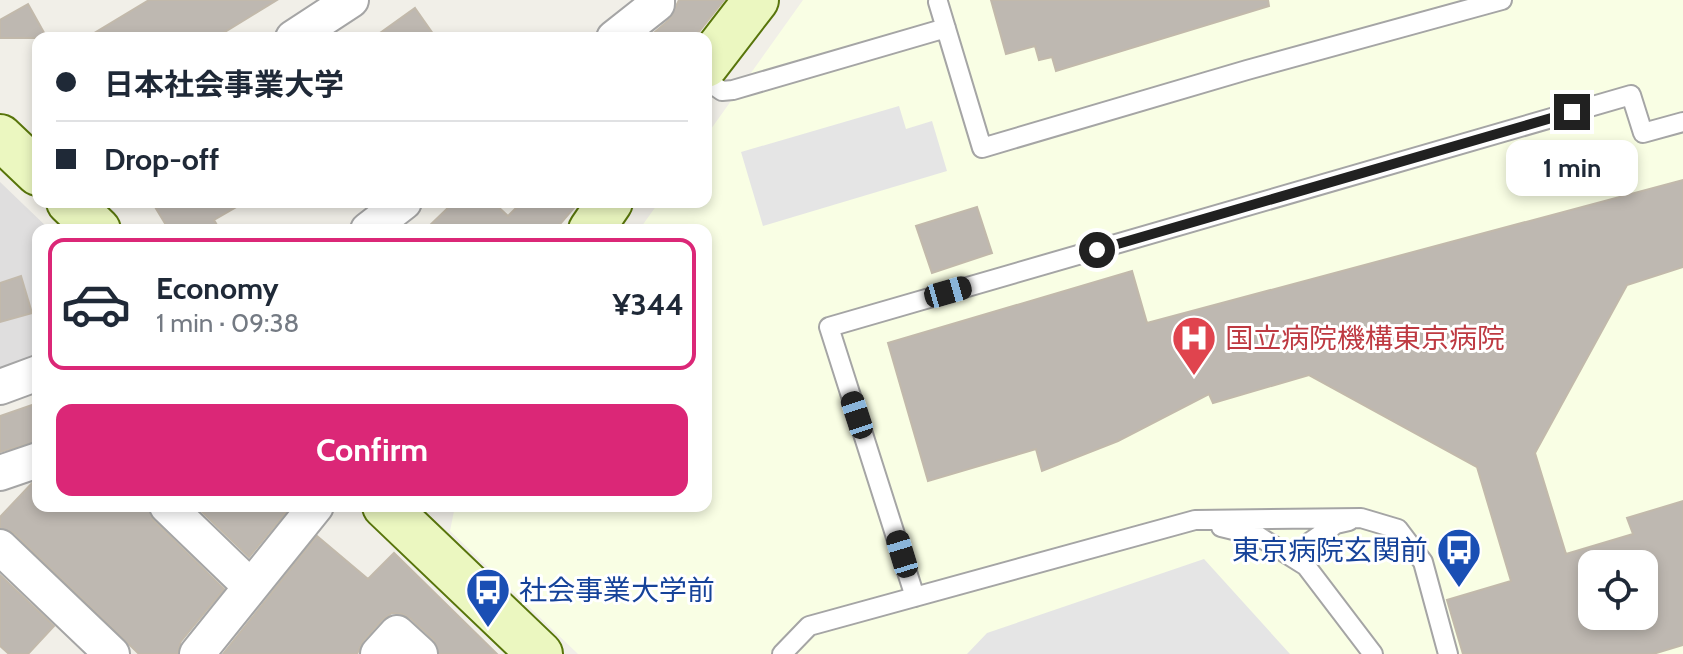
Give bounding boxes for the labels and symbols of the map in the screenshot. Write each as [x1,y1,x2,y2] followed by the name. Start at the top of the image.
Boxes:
[1554,94,1590,130] route end
[1506,140,1638,196] callout: 1 min
[1079,232,1115,268] route start
[922,274,974,310] car
[1170,314,1218,377] hospital icon: 国立病院機構東京病院
[1225,321,1505,355] place label: 国立病院機構東京病院
[838,388,876,442] car
[1435,526,1483,589] bus stop icon: 東京病院玄関前
[884,528,920,580] car
[1232,533,1428,567] place label: 東京病院玄関前
[464,566,512,629] bus stop icon: 社会事業大学前
[519,573,715,607] place label: 社会事業大学前

